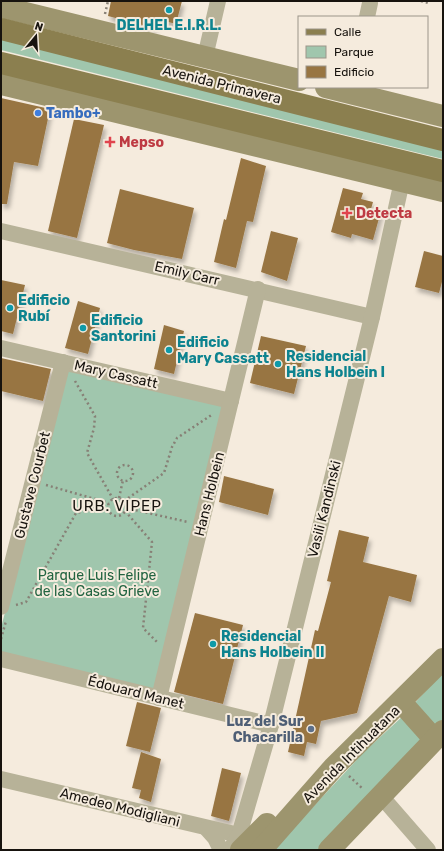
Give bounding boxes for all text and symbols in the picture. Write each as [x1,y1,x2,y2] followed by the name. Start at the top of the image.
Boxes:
[164,5,174,15] marker: DELHEL E.I.R.L.
[16,16,56,56] north arrow
[298,16,428,88] legend
[117,17,221,34] place label: DELHEL E.I.R.L.
[33,20,45,34] text: N
[334,25,361,39] text: Calle
[334,45,374,59] text: Parque
[161,62,283,107] street label: Avenida Primavera
[334,65,374,79] text: Edificio
[46,105,101,122] place label: Tambo+
[33,108,43,118] marker: Tambo+
[119,134,164,151] place label: Mepso
[104,136,116,148] marker: Mepso
[356,205,412,222] place label: Detecta
[341,207,353,219] marker: Detecta
[153,258,222,289] street label: Emily Carr
[18,292,70,325] place label: Edificio Rubí
[5,303,15,313] marker: Edificio Rubí
[91,312,156,345] place label: Edificio Santorini
[78,323,88,333] marker: Edificio Santorini
[177,334,270,367] place label: Edificio Mary Cassatt
[164,345,174,355] marker: Edificio Mary Cassatt
[286,348,385,381] place label: Residencial Hans Holbein I
[73,357,160,392] street label: Mary Cassatt
[273,359,283,369] marker: Residencial Hans Holbein I
[11,429,54,540] street label: Gustave Courbet
[191,450,228,538] street label: Hans Holbein
[304,459,345,559] street label: Vasili Kandinski
[72,497,162,515] district label: URB. VIPEP
[35,567,160,600] park label: Parque Luis Felipe de las Casas Grieve
[221,628,325,661] place label: Residencial Hans Holbein II
[208,639,218,649] marker: Residencial Hans Holbein II
[86,671,186,713] street label: Édouard Manet
[299,702,404,807] street label: Avenida Intihuatana
[226,713,304,746] place label: Luz del Sur Chacarilla
[306,724,316,734] marker: Luz del Sur Chacarilla
[58,784,182,831] street label: Amedeo Modigliani

